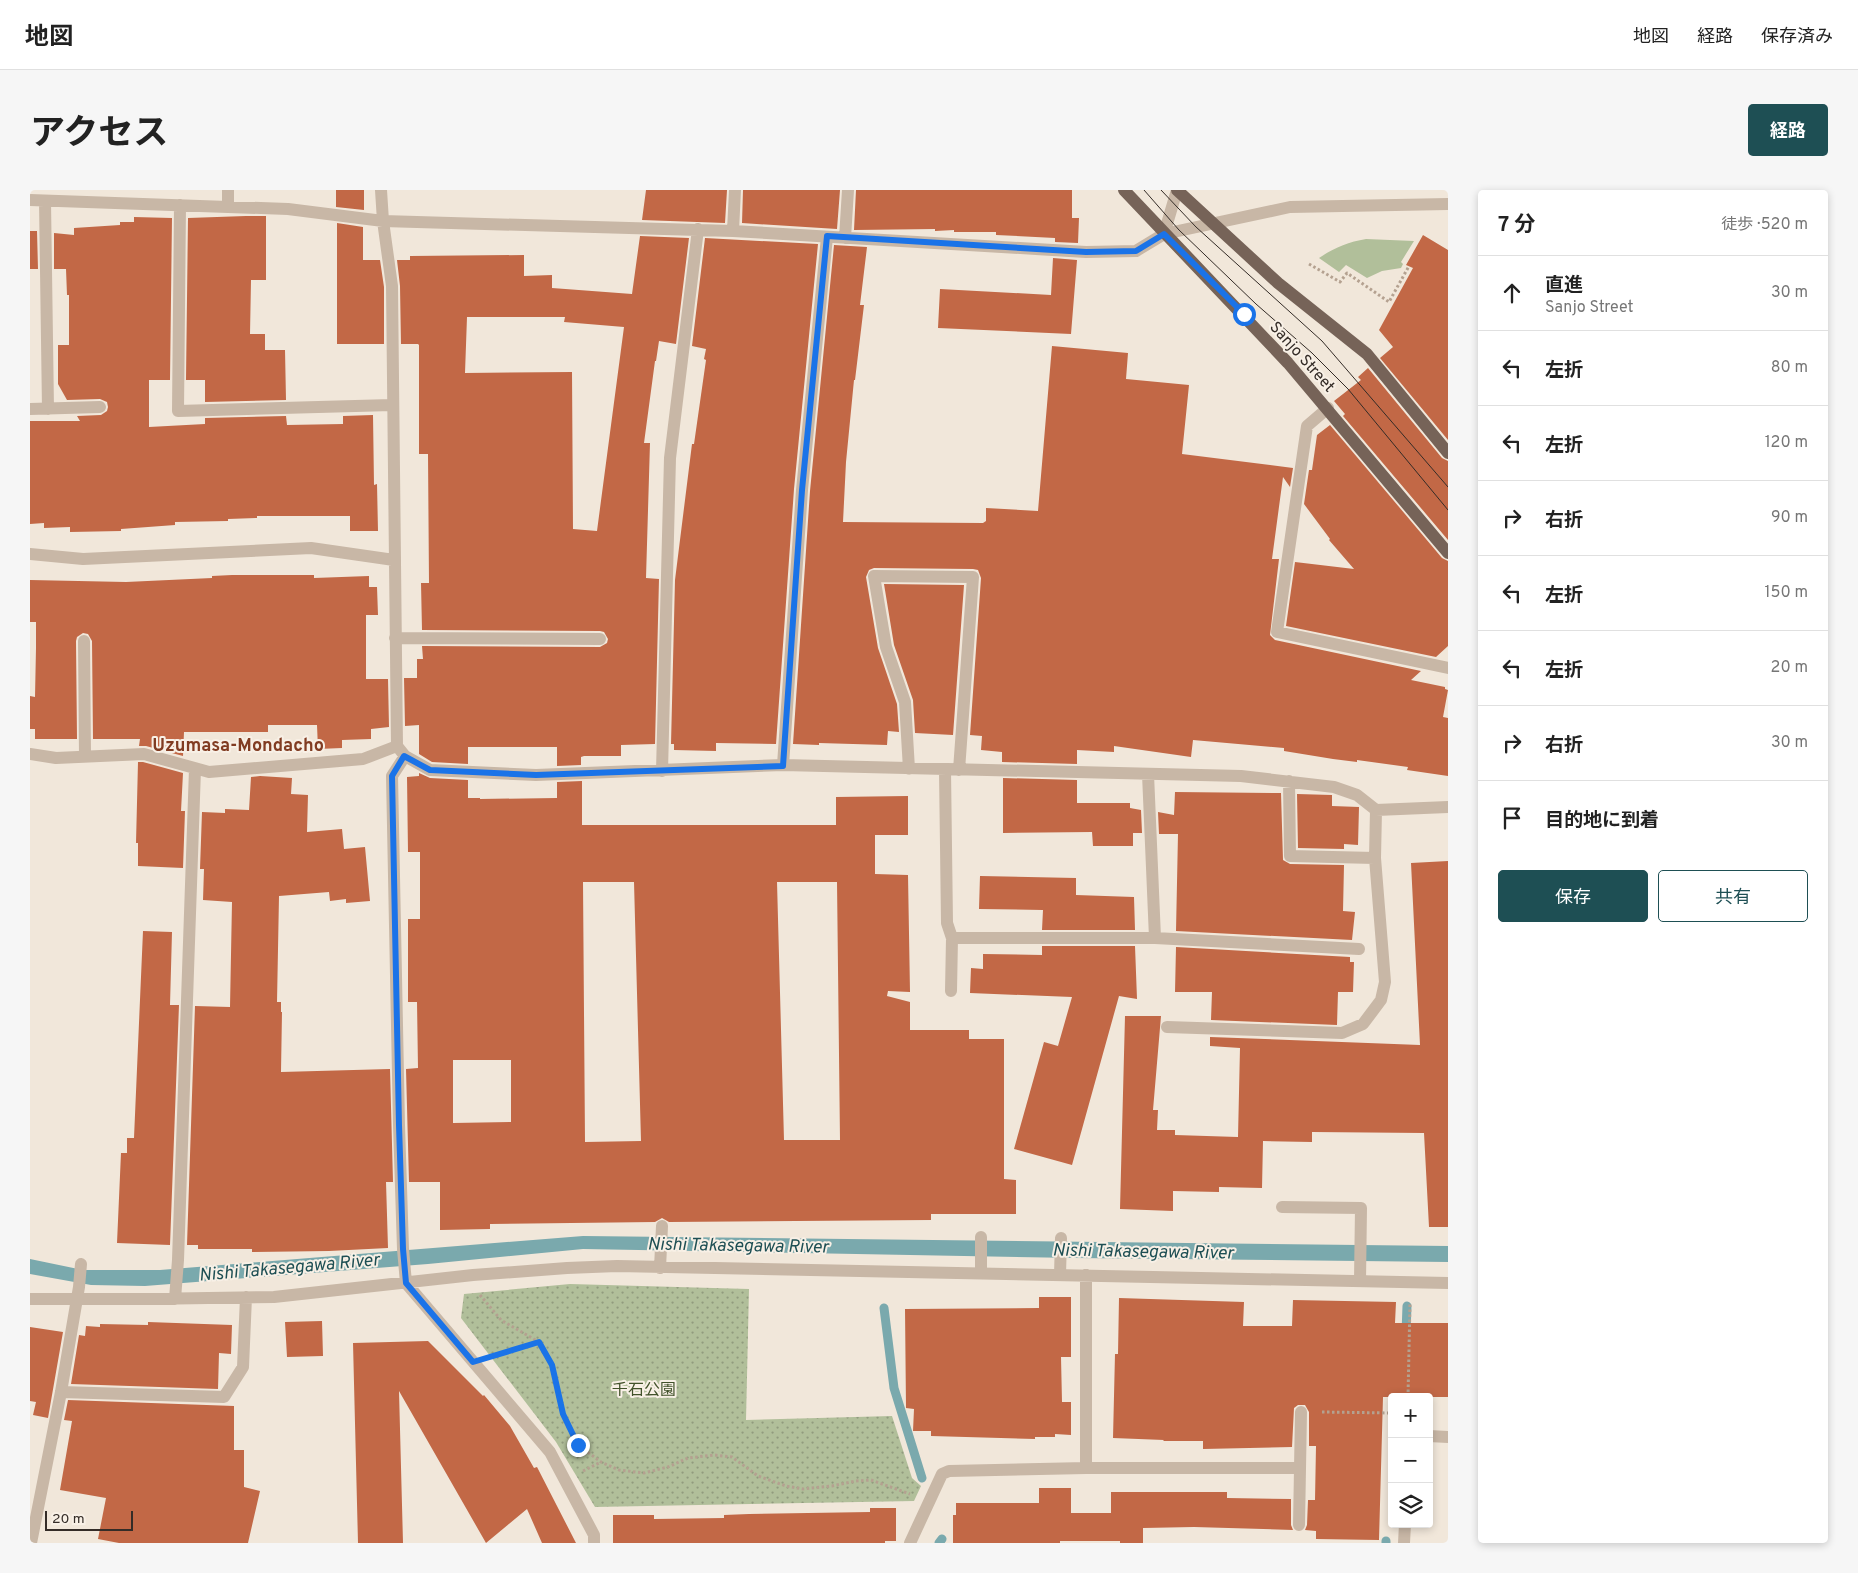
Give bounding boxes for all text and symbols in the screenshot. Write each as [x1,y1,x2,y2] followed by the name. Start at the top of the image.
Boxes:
[25,23,73,53] text: 地図
[1633,26,1669,49] text: 地図
[1697,26,1733,49] text: 経路
[1761,26,1833,49] text: 保存済み
[1748,104,1828,156] button: 経路
[30,113,168,157] text: アクセス
[1498,212,1536,239] text: 7 分
[1721,215,1808,235] text: 徒歩 · 520 m
[1545,274,1583,298] text: 直進
[1498,279,1526,307] icon: ahead
[1771,283,1808,303] text: 30 m
[1545,298,1634,318] text: Sanjo Street
[1233,303,1256,326] route start
[1264,318,1339,397] street label: Sanjo Street
[1498,354,1526,382] icon: left
[1771,358,1808,378] text: 80 m
[1545,359,1583,383] text: 左折
[1498,429,1526,457] icon: left
[1765,433,1808,453] text: 120 m
[1545,434,1583,458] text: 左折
[1498,504,1526,532] icon: right
[1771,508,1808,528] text: 90 m
[1545,509,1583,533] text: 右折
[1498,579,1526,607] icon: left
[1765,583,1808,603] text: 150 m
[1545,584,1583,608] text: 左折
[1498,654,1526,682] icon: left
[1771,658,1808,678] text: 20 m
[1545,659,1583,683] text: 左折
[1498,729,1526,757] icon: right
[1771,733,1808,753] text: 30 m
[1545,734,1583,758] text: 右折
[152,735,324,758] district label: Uzumasa-Mondacho
[1498,804,1526,832] icon: arrive
[1545,809,1659,833] text: 目的地に到着
[1498,870,1648,922] button: 保存
[1658,870,1808,922] button: 共有
[647,1233,831,1260] water label: Nishi Takasegawa River
[1052,1239,1236,1266] water label: Nishi Takasegawa River
[198,1249,383,1288] water label: Nishi Takasegawa River
[612,1381,676,1401] park label: 千石公園
[1388,1393,1433,1528] map controls
[1388,1393,1433,1438] button: +
[567,1434,590,1457] route end
[1388,1438,1433,1483] button: −
[1388,1483,1433,1528] button: layers
[45,1508,132,1531] scale bar
[52,1511,85,1528] text: 20 m

